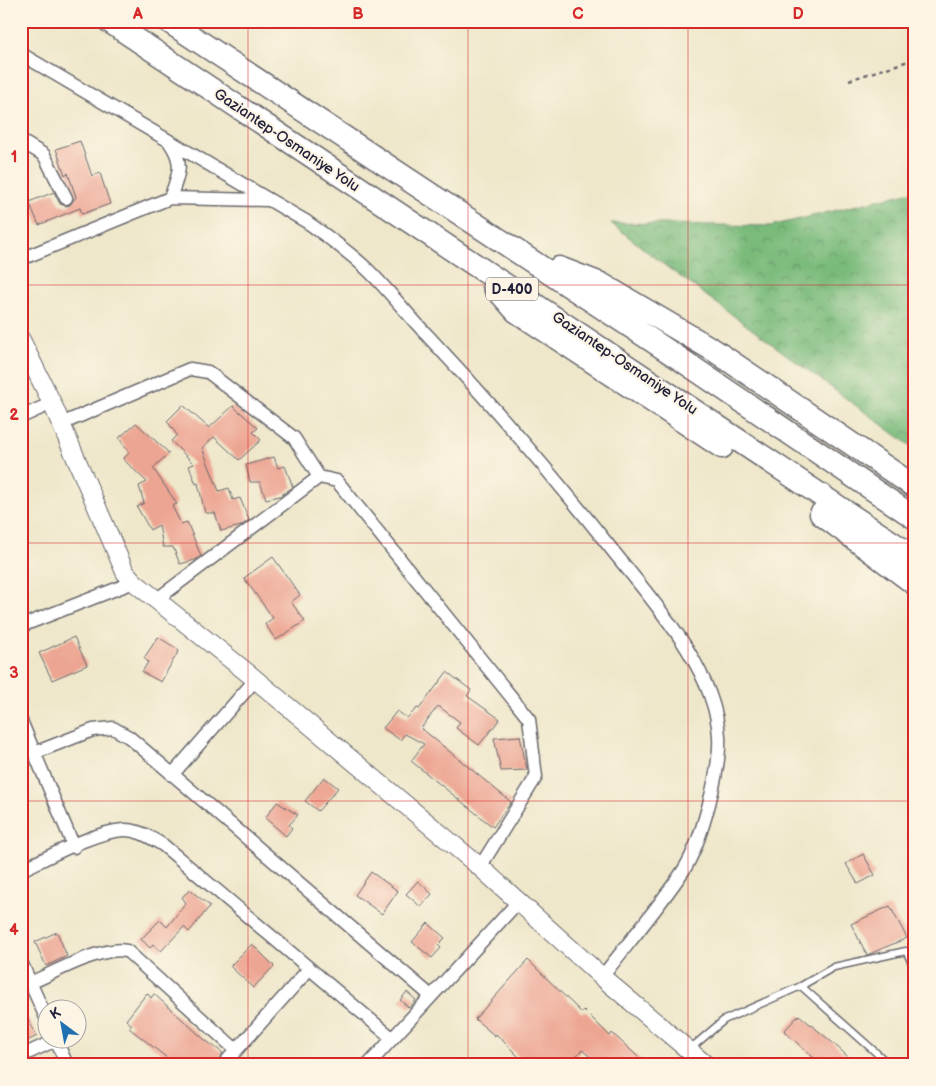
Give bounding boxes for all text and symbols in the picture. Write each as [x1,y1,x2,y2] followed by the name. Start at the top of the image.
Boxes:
[132,5,143,24] text: A
[352,5,364,24] text: B
[572,5,584,24] text: C
[792,5,804,24] text: D
[210,84,363,196] street label: Gaziantep-Osmaniye Yolu
[11,148,17,167] text: 1
[486,278,538,300] road number: D-400
[548,307,701,419] street label: Gaziantep-Osmaniye Yolu
[9,406,19,425] text: 2
[9,664,19,683] text: 3
[9,921,19,940] text: 4
[38,998,88,1048] north arrow
[47,1003,64,1023] text: K

